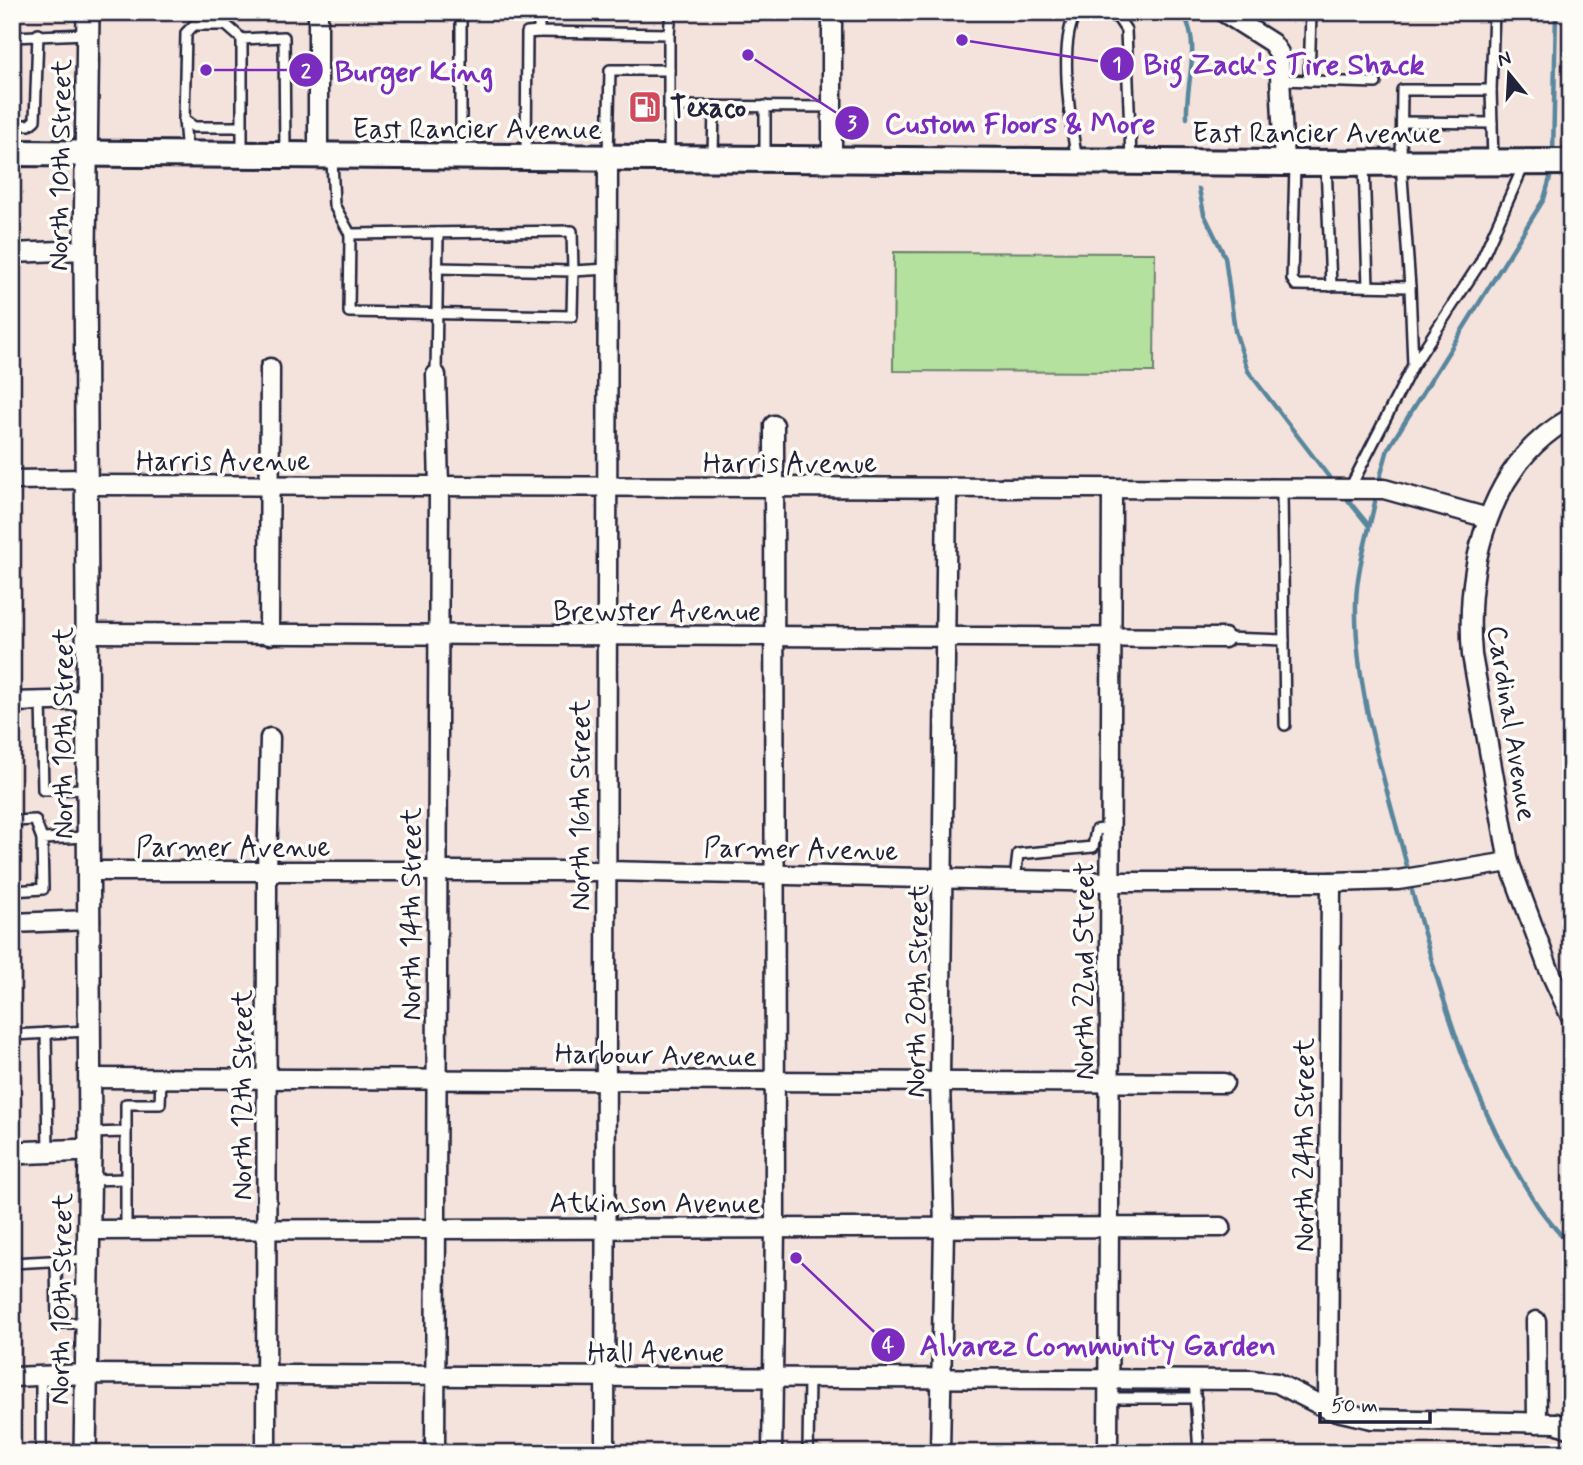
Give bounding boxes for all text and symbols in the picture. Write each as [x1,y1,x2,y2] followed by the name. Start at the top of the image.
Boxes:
[1099,38,1434,89] callout: Big Zack's Tire Shack
[1474,38,1544,108] north arrow
[288,45,505,96] callout: Burger King
[1494,45,1514,73] text: N
[1143,46,1425,89] text: Big Zack's Tire Shack
[1112,51,1122,79] text: 1
[335,53,493,95] text: Burger King
[41,58,82,272] street label: North 10th Street
[301,58,312,86] text: 2
[626,88,664,126] fuel station icon: Texaco
[670,91,746,128] place label: Texaco
[834,97,1170,148] callout: Custom Floors & More
[884,105,1156,144] text: Custom Floors & More
[847,110,857,138] text: 3
[352,112,602,149] street label: East Rancier Avenue
[1192,116,1442,153] street label: East Rancier Avenue
[136,444,310,481] street label: Harris Avenue
[703,446,877,483] street label: Harris Avenue
[553,594,761,631] street label: Brewster Avenue
[1477,623,1544,824] street label: Cardinal Avenue
[46,626,83,839] street label: North 10th Street
[563,699,600,911] street label: North 16th Street
[394,807,431,1021] street label: North 14th Street
[136,830,330,867] street label: Parmer Avenue
[703,830,899,871] street label: Parmer Avenue
[1067,862,1104,1080] street label: North 22nd Street
[898,883,939,1098] street label: North 20th Street
[225,989,262,1201] street label: North 12th Street
[555,1036,757,1077] street label: Harbour Avenue
[1287,1037,1324,1252] street label: North 24th Street
[549,1186,761,1223] street label: Atkinson Avenue
[42,1192,83,1406] street label: North 10th Street
[870,1319,1290,1370] callout: Alvarez Community Garden
[920,1327,1276,1366] text: Alvarez Community Garden
[882,1332,895,1360] text: 4
[588,1335,724,1372] street label: Hall Avenue
[1320,1381,1431,1425] scale bar
[1331,1392,1378,1420] text: 50 m

